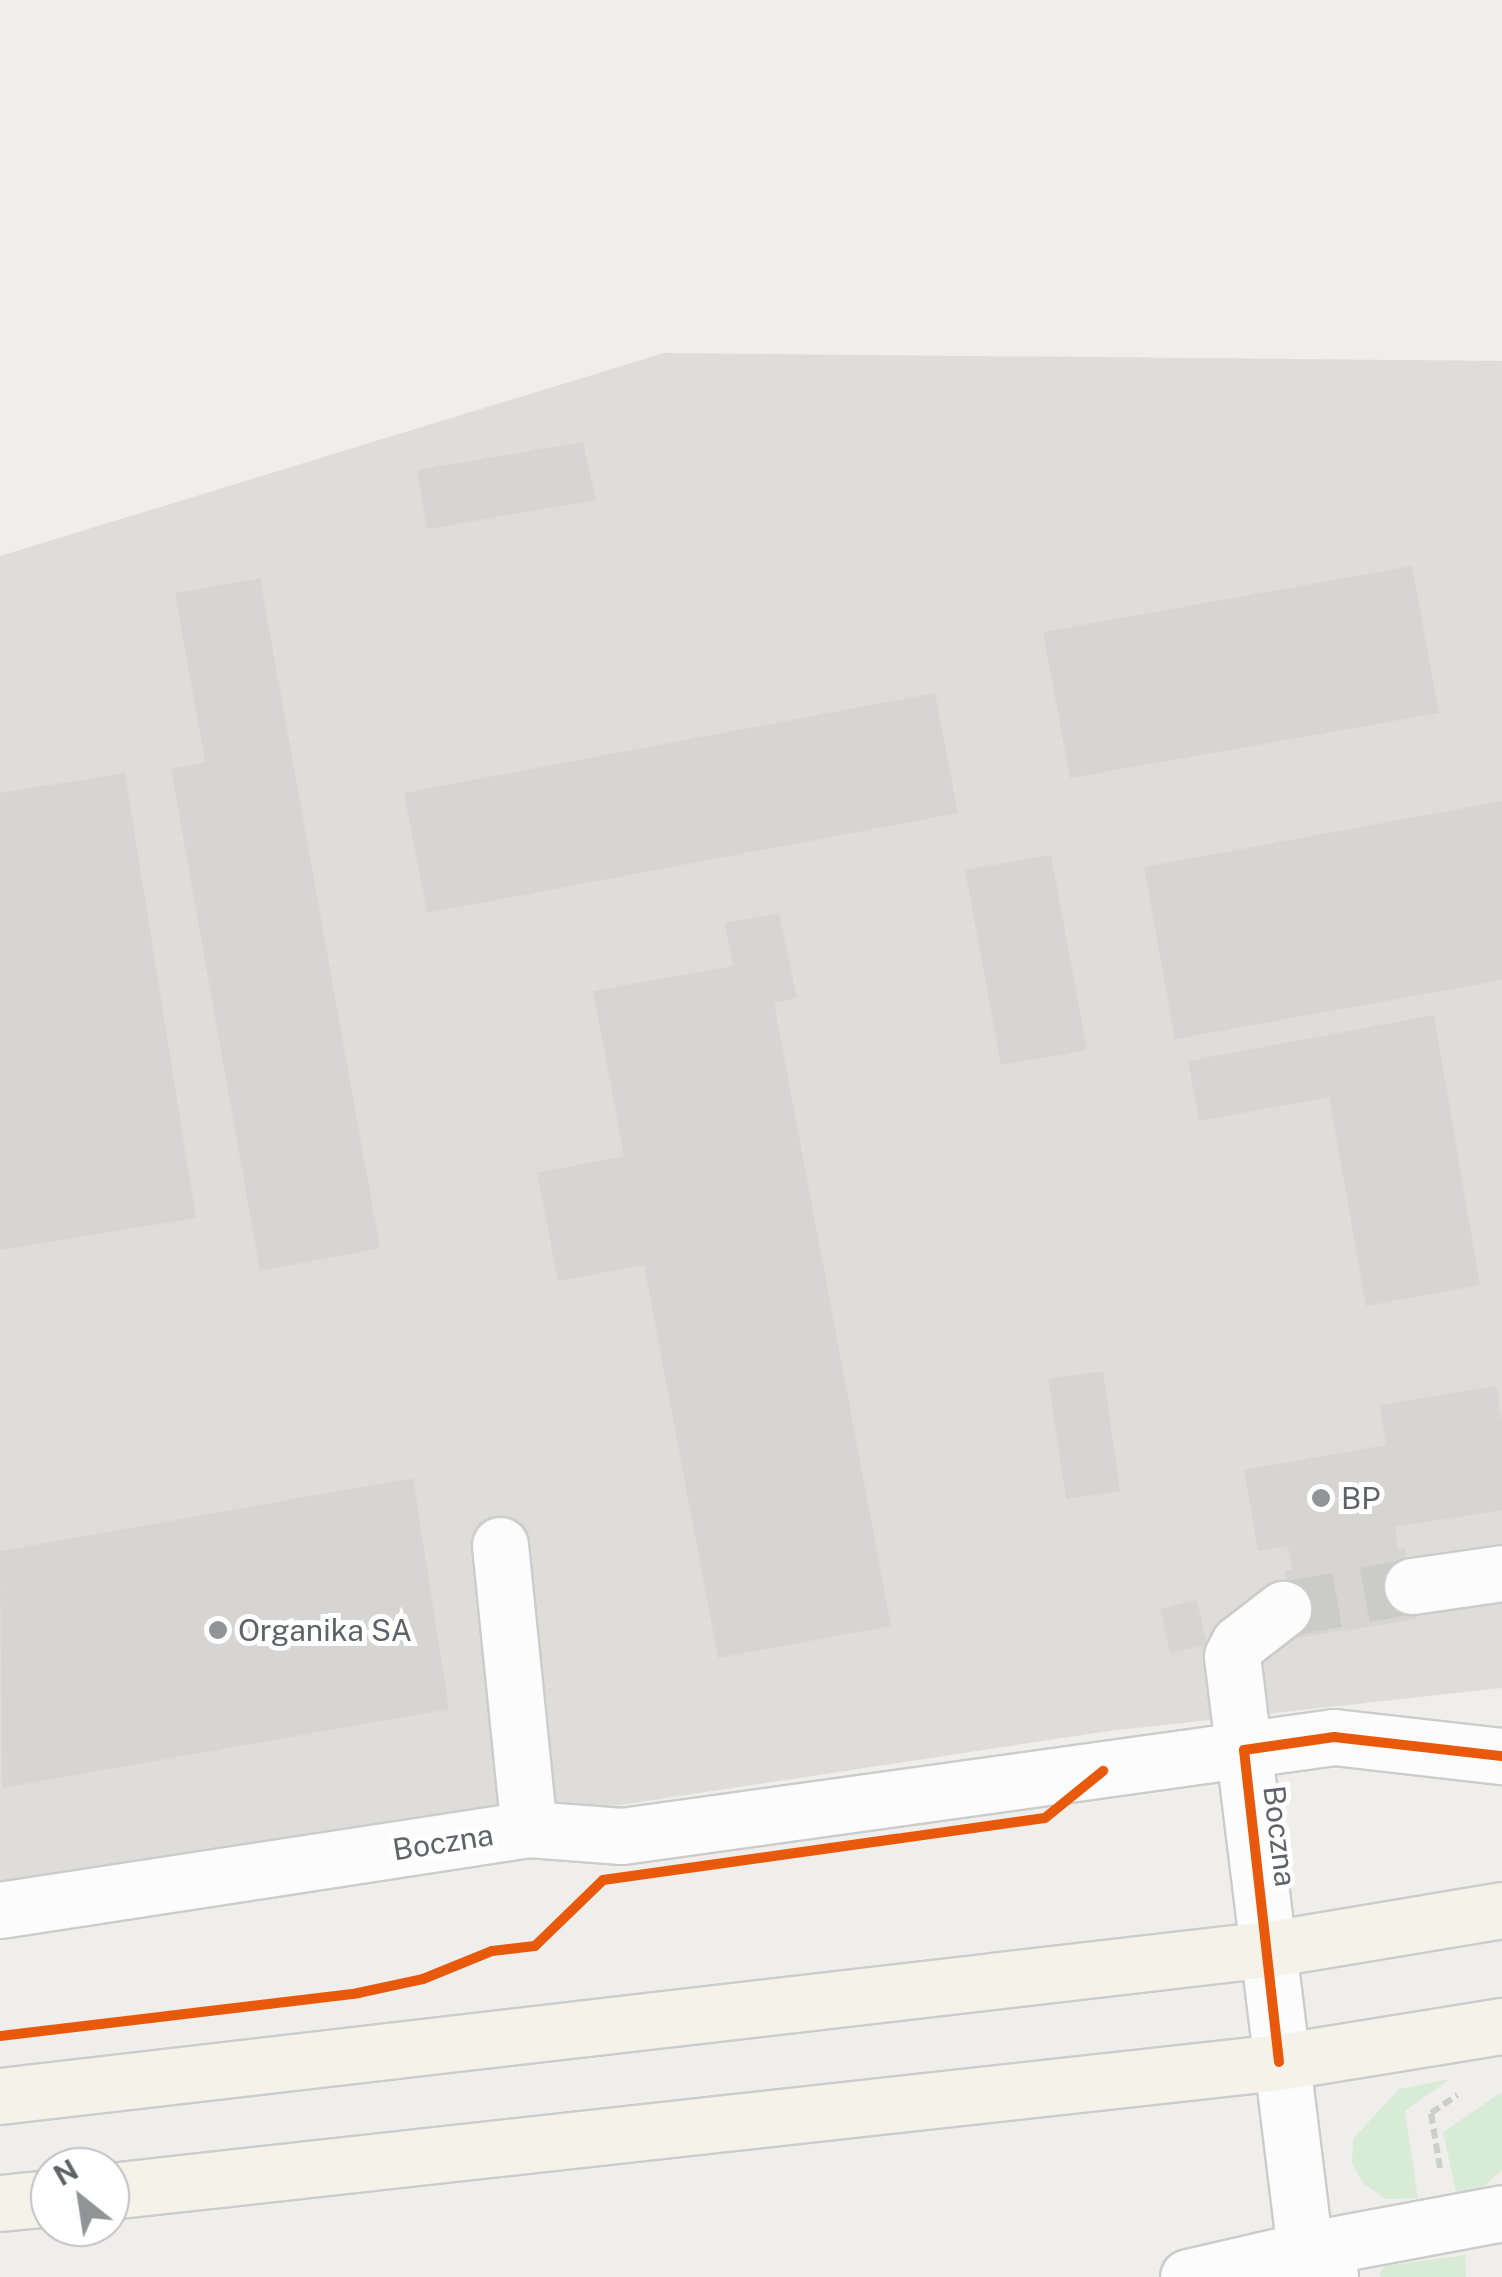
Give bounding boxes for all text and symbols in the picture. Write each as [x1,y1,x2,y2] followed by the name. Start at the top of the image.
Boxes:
[1341,1480,1380,1516] place label: BP
[1310,1487,1332,1509] marker: BP
[238,1612,412,1648] place label: Organika SA
[207,1619,229,1641] marker: Organika SA
[1256,1783,1304,1889] street label: Boczna
[390,1816,496,1868] street label: Boczna
[30,2147,130,2247] north arrow
[48,2153,83,2192] text: N

